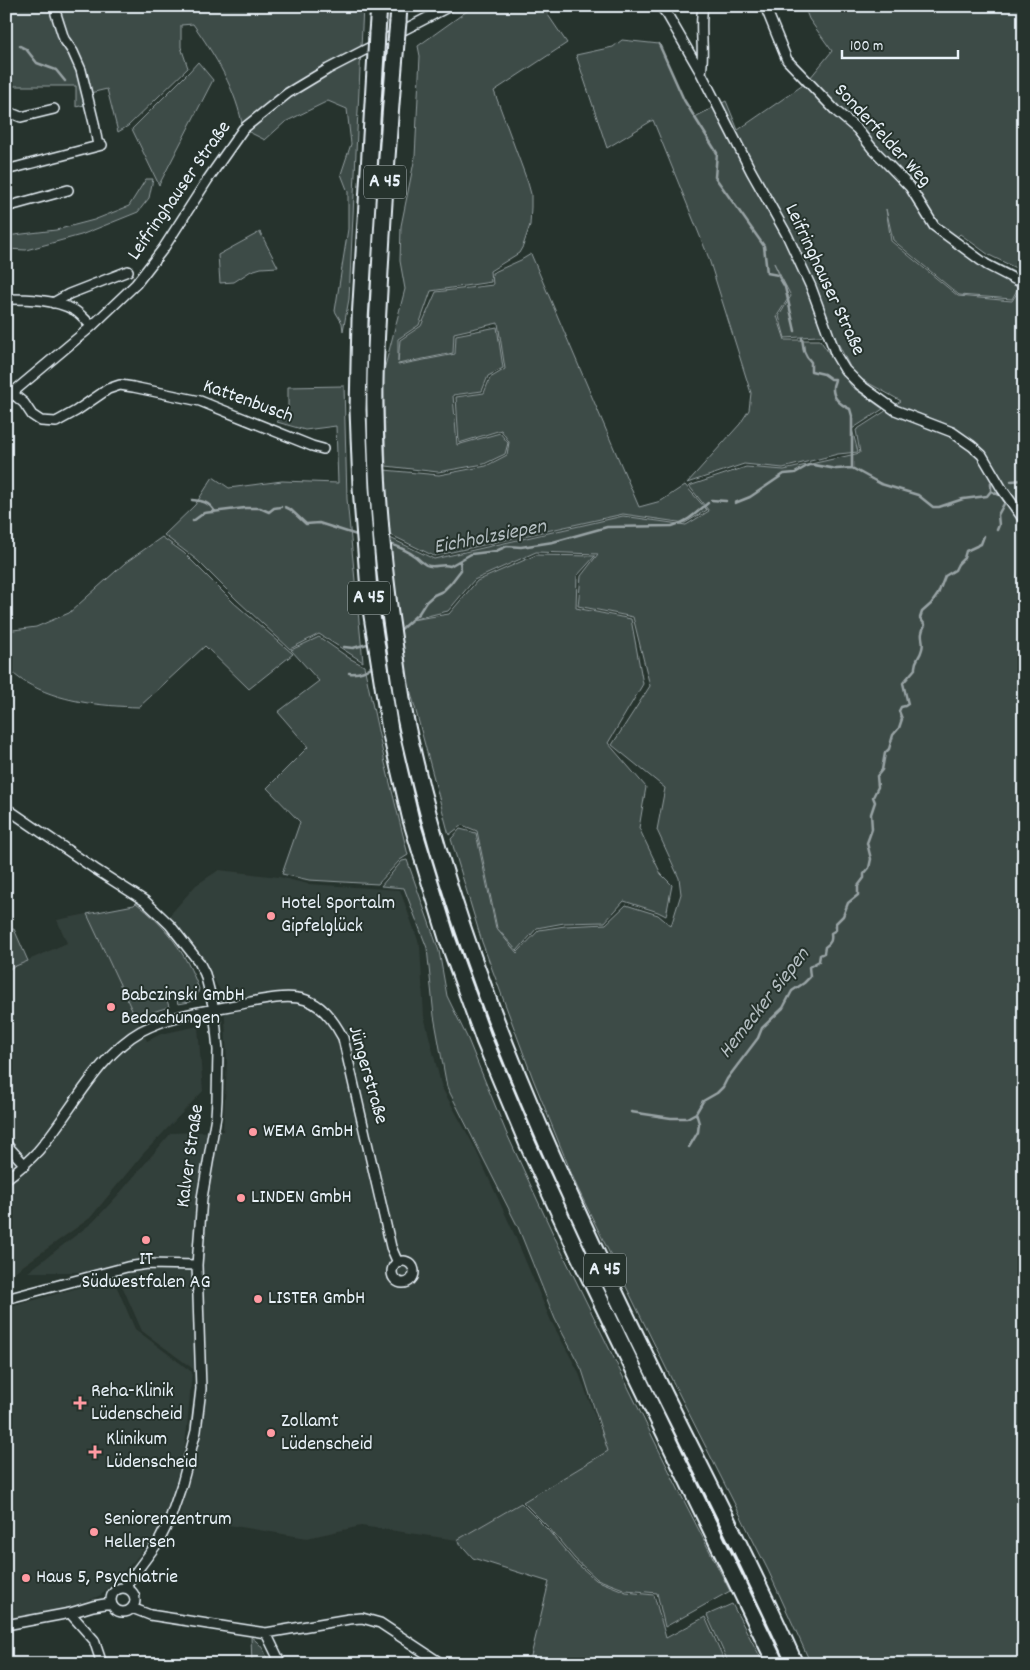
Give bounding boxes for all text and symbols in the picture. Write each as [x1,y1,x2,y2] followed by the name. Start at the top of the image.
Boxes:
[842,28,959,60] scale bar
[850,36,883,58] text: 100 m
[827,78,937,194] street label: Sonderfelder Weg
[121,115,239,266] street label: Leifringhauser Straße
[364,166,406,198] road number: A 45
[777,200,872,361] street label: Leifringhauser Straße
[199,373,297,431] street label: Kattenbusch
[431,512,550,564] water label: Eichholzsiepen
[348,582,390,614] road number: A 45
[281,890,395,941] place label: Hotel Sportalm Gipfelglück
[265,910,277,922] marker: Hotel Sportalm Gipfelglück
[712,941,819,1066] water label: Hemecker Siepen
[121,982,245,1033] place label: Babczinski GmbH Bedachungen
[105,1001,117,1013] marker: Babczinski GmbH Bedachungen
[340,1023,394,1128] street label: Jüngerstraße
[170,1102,212,1209] street label: Kalver Straße
[263,1118,354,1146] place label: WEMA GmbH
[247,1126,259,1138] marker: WEMA GmbH
[251,1184,352,1212] place label: LINDEN GmbH
[235,1192,247,1204] marker: LINDEN GmbH
[140,1234,152,1246] marker: IT Südwestfalen AG
[81,1246,211,1297] place label: IT Südwestfalen AG
[584,1254,626,1286] road number: A 45
[268,1285,365,1313] place label: LISTER GmbH
[252,1293,264,1305] marker: LISTER GmbH
[91,1378,183,1429] place label: Reha-Klinik Lüdenscheid
[73,1396,87,1410] marker: Reha-Klinik Lüdenscheid
[281,1408,373,1459] place label: Zollamt Lüdenscheid
[106,1426,198,1477] place label: Klinikum Lüdenscheid
[265,1427,277,1439] marker: Zollamt Lüdenscheid
[88,1445,102,1459] marker: Klinikum Lüdenscheid
[104,1506,232,1557] place label: Seniorenzentrum Hellersen
[88,1526,100,1538] marker: Seniorenzentrum Hellersen
[36,1564,178,1592] place label: Haus 5, Psychiatrie
[20,1572,32,1584] marker: Haus 5, Psychiatrie

